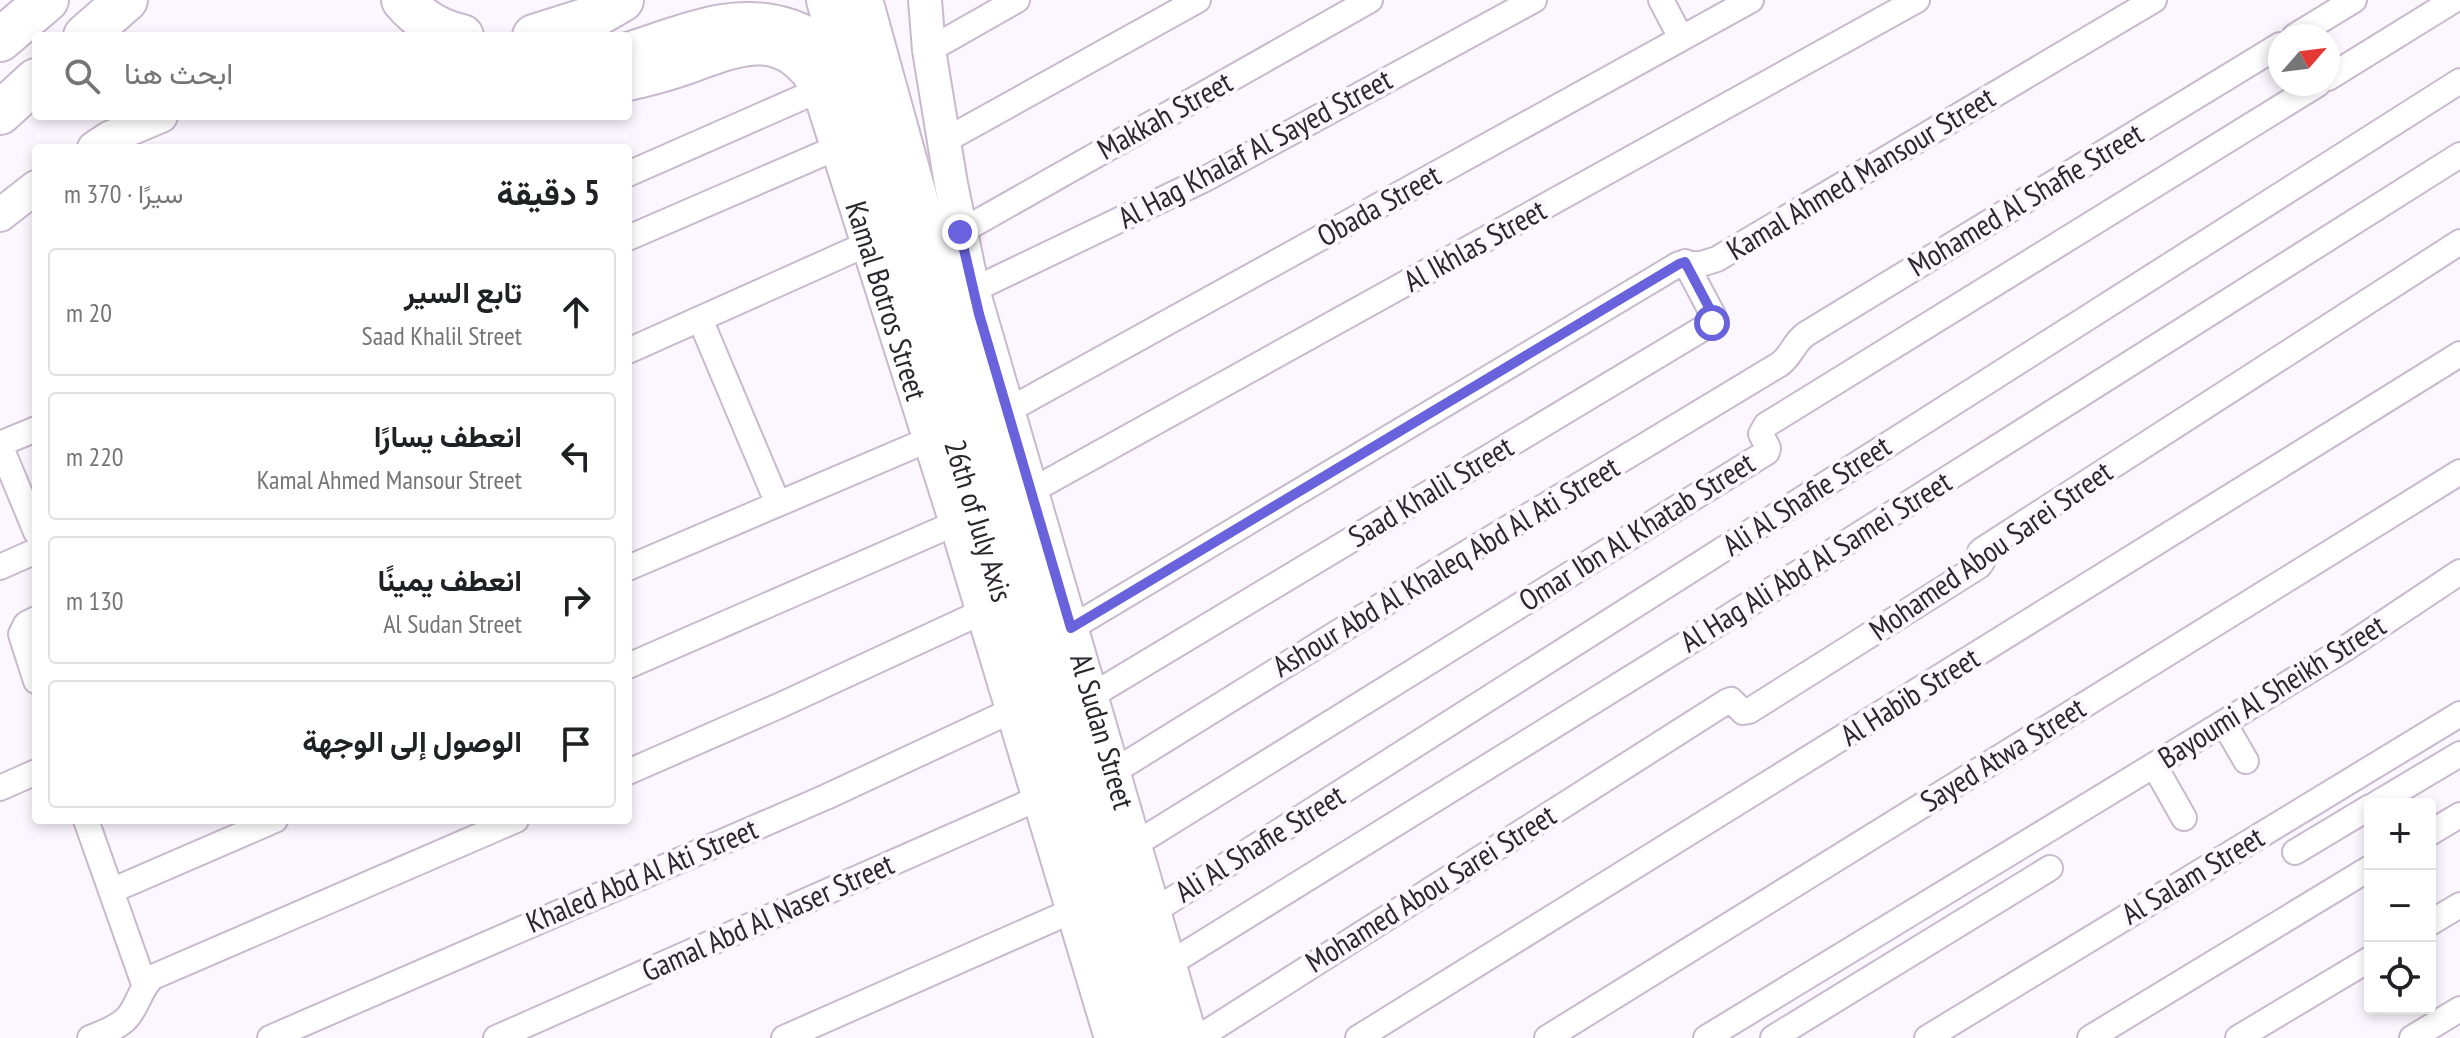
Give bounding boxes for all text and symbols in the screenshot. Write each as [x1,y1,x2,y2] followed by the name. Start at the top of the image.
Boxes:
[2268,24,2340,96] north arrow
[32,32,632,120] search box
[124,53,233,92] text: ابحث هنا
[60,54,104,98] icon: search
[1111,59,1399,236] street label: Al Hag Khalaf Al Sayed Street
[1090,61,1239,168] street label: Makkah Street
[1719,77,2002,268] street label: Kamal Ahmed Mansour Street
[1901,113,2150,284] street label: Mohamed Al Shafie Street
[1310,155,1447,254] street label: Obada Street
[497,170,600,214] text: 5 دقيقة
[64,177,183,210] text: سيرًا · 370 m
[1396,189,1553,300] street label: Al Ikhlas Street
[837,196,937,405] street label: Kamal Botros Street
[942,214,978,250] route end
[404,272,522,311] text: تابع السير
[554,290,598,334] icon: ahead
[66,296,112,329] text: 20 m
[1694,305,1730,341] route start
[362,319,522,352] text: Saad Khalil Street
[374,416,522,455] text: انعطف يسارًا
[1715,425,1898,564] street label: Ali Al Shafie Street
[1341,426,1520,555] street label: Saad Khalil Street
[554,434,598,478] icon: left
[936,435,1023,606] street label: 26th of July Axis
[66,440,124,473] text: 220 m
[1511,442,1762,619] street label: Omar Ibn Al Khatab Street
[1265,446,1626,685] street label: Ashour Abd Al Khaleq Abd Al Ati Street
[1861,451,2120,648] street label: Mohamed Abou Sarei Street
[1672,461,1959,660] street label: Al Hag Ali Abd Al Samei Street
[257,463,522,496] text: Kamal Ahmed Mansour Street
[378,560,522,599] text: انعطف يمينًا
[554,578,598,622] icon: right
[66,584,124,617] text: 130 m
[2150,605,2393,776] street label: Bayoumi Al Sheikh Street
[383,607,522,640] text: Al Sudan Street
[1832,637,1987,754] street label: Al Habib Street
[1062,649,1144,814] street label: Al Sudan Street
[1912,687,2093,820] street label: Sayed Atwa Street
[302,721,522,760] text: الوصول إلى الوجهة
[554,722,598,766] icon: arrive
[1167,775,1352,910] street label: Ali Al Shafie Street
[1298,795,1563,980] street label: Mohamed Abou Sarei Street
[2364,798,2436,1014] map controls
[2364,798,2436,870] button: +
[520,808,764,941] street label: Khaled Abd Al Ati Street
[2114,817,2271,932] street label: Al Salam Street
[635,843,900,990] street label: Gamal Abd Al Naser Street
[2364,870,2436,942] button: −
[2364,942,2436,1014] button: locate

